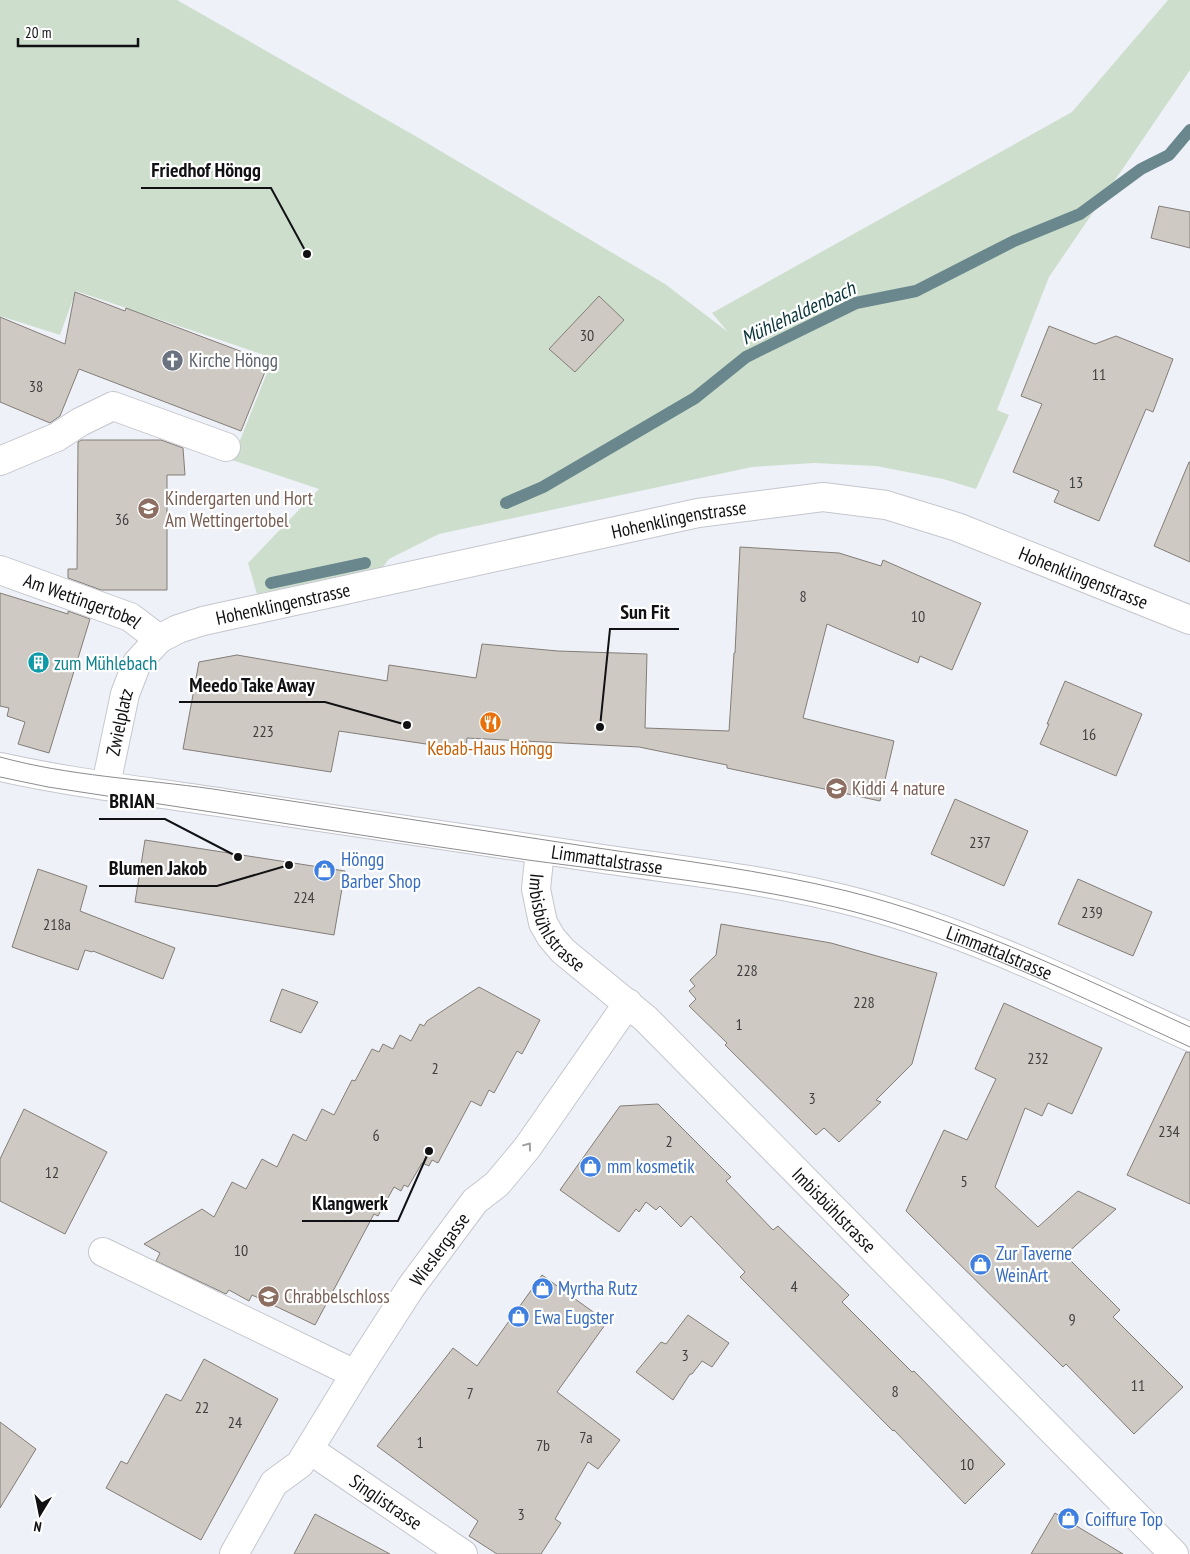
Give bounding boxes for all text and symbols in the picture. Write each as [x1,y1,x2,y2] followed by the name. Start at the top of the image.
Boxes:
[18,15,138,47] scale bar
[25,23,51,42] text: 20 m
[141,153,271,188] callout: Friedhof Höngg
[151,157,261,183] text: Friedhof Höngg
[737,275,860,351] water label: Mühlehaldenbach
[580,325,594,345] house number: 30
[161,348,185,372] church icon: Kirche Höngg
[189,348,278,372] place label: Kirche Höngg
[1092,364,1106,384] house number: 11
[29,376,43,396] house number: 38
[1069,472,1083,492] house number: 13
[165,486,314,532] place label: Kindergarten und Hort Am Wettingertobel
[609,495,748,544] street label: Hohenklingenstrasse
[137,497,161,521] school or university icon: Kindergarten und Hort Am Wettingertobel
[115,509,129,529] house number: 36
[1015,541,1152,614] street label: Hohenklingenstrasse
[21,568,147,634] street label: Am Wettingertobel
[213,577,352,630] street label: Hohenklingenstrasse
[799,586,807,606] house number: 8
[610,594,679,629] callout: Sun Fit
[620,599,670,625] text: Sun Fit
[911,606,925,626] house number: 10
[26,651,50,675] building icon: zum Mühlebach
[54,651,157,675] place label: zum Mühlebach
[179,667,325,702] callout: Meedo Take Away
[189,672,316,698] text: Meedo Take Away
[100,685,138,758] street label: Zwielplatz
[478,710,502,734] restaurant icon: Kebab-Haus Höngg
[252,721,274,741] house number: 223
[1082,724,1096,744] house number: 16
[427,736,553,760] place label: Kebab-Haus Höngg
[824,776,848,800] school or university icon: Kiddi 4 nature
[852,776,945,800] place label: Kiddi 4 nature
[99,784,165,819] callout: BRIAN
[109,788,155,814] text: BRIAN
[969,832,991,852] house number: 237
[550,839,664,879] street label: Limmattalstrasse
[341,847,421,893] place label: Höngg Barber Shop
[99,851,217,886] callout: Blumen Jakob
[109,855,207,881] text: Blumen Jakob
[313,858,337,882] shop icon: Höngg Barber Shop
[524,873,591,977] street label: Imbisbühlstrasse
[293,887,315,907] house number: 224
[1081,902,1103,922] house number: 239
[43,914,71,934] house number: 218a
[943,920,1056,985] street label: Limmattalstrasse
[736,960,758,980] house number: 228
[853,992,875,1012] house number: 228
[735,1014,743,1034] house number: 1
[1027,1048,1049,1068] house number: 232
[431,1058,439,1078] house number: 2
[808,1088,816,1108] house number: 3
[1158,1121,1180,1141] house number: 234
[372,1125,380,1145] house number: 6
[665,1131,673,1151] house number: 2
[522,1142,531,1152] one-way arrow
[579,1154,603,1178] shop icon: mm kosmetik
[607,1154,695,1178] place label: mm kosmetik
[45,1162,59,1182] house number: 12
[787,1162,882,1258] street label: Imbisbühlstrasse
[960,1171,968,1191] house number: 5
[302,1186,398,1221] callout: Klangwerk
[312,1190,389,1216] text: Klangwerk
[404,1208,474,1290] street label: Wieslergasse
[234,1240,248,1260] house number: 10
[996,1241,1072,1287] place label: Zur Taverne WeinArt
[968,1252,992,1276] shop icon: Zur Taverne WeinArt
[530,1276,554,1300] shop icon: Myrtha Rutz
[558,1276,638,1300] place label: Myrtha Rutz
[790,1276,798,1296] house number: 4
[256,1284,280,1308] school or university icon: Chrabbelschloss
[284,1284,390,1308] place label: Chrabbelschloss
[506,1305,530,1329] shop icon: Ewa Eugster
[534,1305,615,1329] place label: Ewa Eugster
[1068,1309,1076,1329] house number: 9
[681,1345,689,1365] house number: 3
[1131,1375,1145,1395] house number: 11
[891,1381,899,1401] house number: 8
[466,1383,474,1403] house number: 7
[195,1397,209,1417] house number: 22
[228,1412,242,1432] house number: 24
[579,1427,593,1447] house number: 7a
[416,1432,424,1452] house number: 1
[536,1435,550,1455] house number: 7b
[960,1454,974,1474] house number: 10
[345,1469,427,1535] street label: Singlistrasse
[15,1489,65,1539] north arrow
[517,1504,525,1524] house number: 3
[1057,1507,1081,1531] shop icon: Coiffure Top
[1085,1507,1163,1531] place label: Coiffure Top
[32,1517,43,1536] text: N

